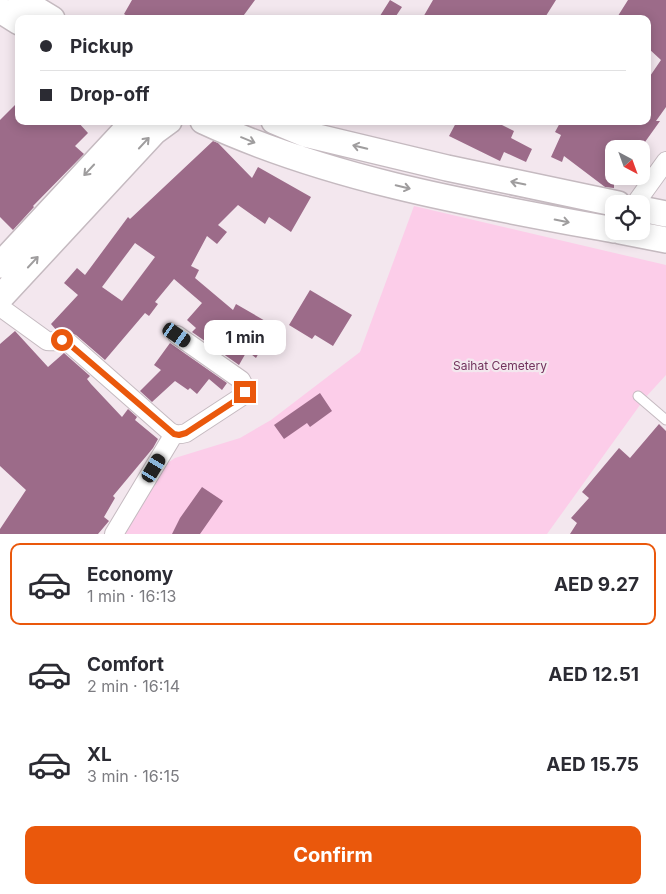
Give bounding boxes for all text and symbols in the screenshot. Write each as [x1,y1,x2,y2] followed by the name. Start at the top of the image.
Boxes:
[70,35,133,58] text: Pickup
[70,83,150,106] text: Drop-off
[240,136,255,145] one-way arrow
[138,137,150,150] one-way arrow
[605,140,650,185] north arrow
[605,140,650,240] map controls
[353,142,369,151] one-way arrow
[83,164,95,177] one-way arrow
[511,178,527,187] one-way arrow
[395,183,411,192] one-way arrow
[605,195,650,240] button: locate
[554,216,570,226] one-way arrow
[27,256,39,269] one-way arrow
[160,320,193,350] car
[204,320,286,354] callout: 1 min
[225,327,265,347] text: 1 min
[51,329,73,351] route start
[453,358,547,373] park label: Saihat Cemetery
[234,381,256,403] route end
[139,451,168,485] car
[27,562,72,607] icon: car
[87,563,173,586] text: Economy
[554,573,639,596] text: AED 9.27
[87,586,176,606] text: 1 min · 16:13
[27,652,72,697] icon: car
[87,653,164,676] text: Comfort
[548,663,639,686] text: AED 12.51
[87,676,180,696] text: 2 min · 16:14
[27,742,72,787] icon: car
[87,743,112,766] text: XL
[546,753,639,776] text: AED 15.75
[87,766,180,786] text: 3 min · 16:15
[25,826,641,884] button: Confirm

